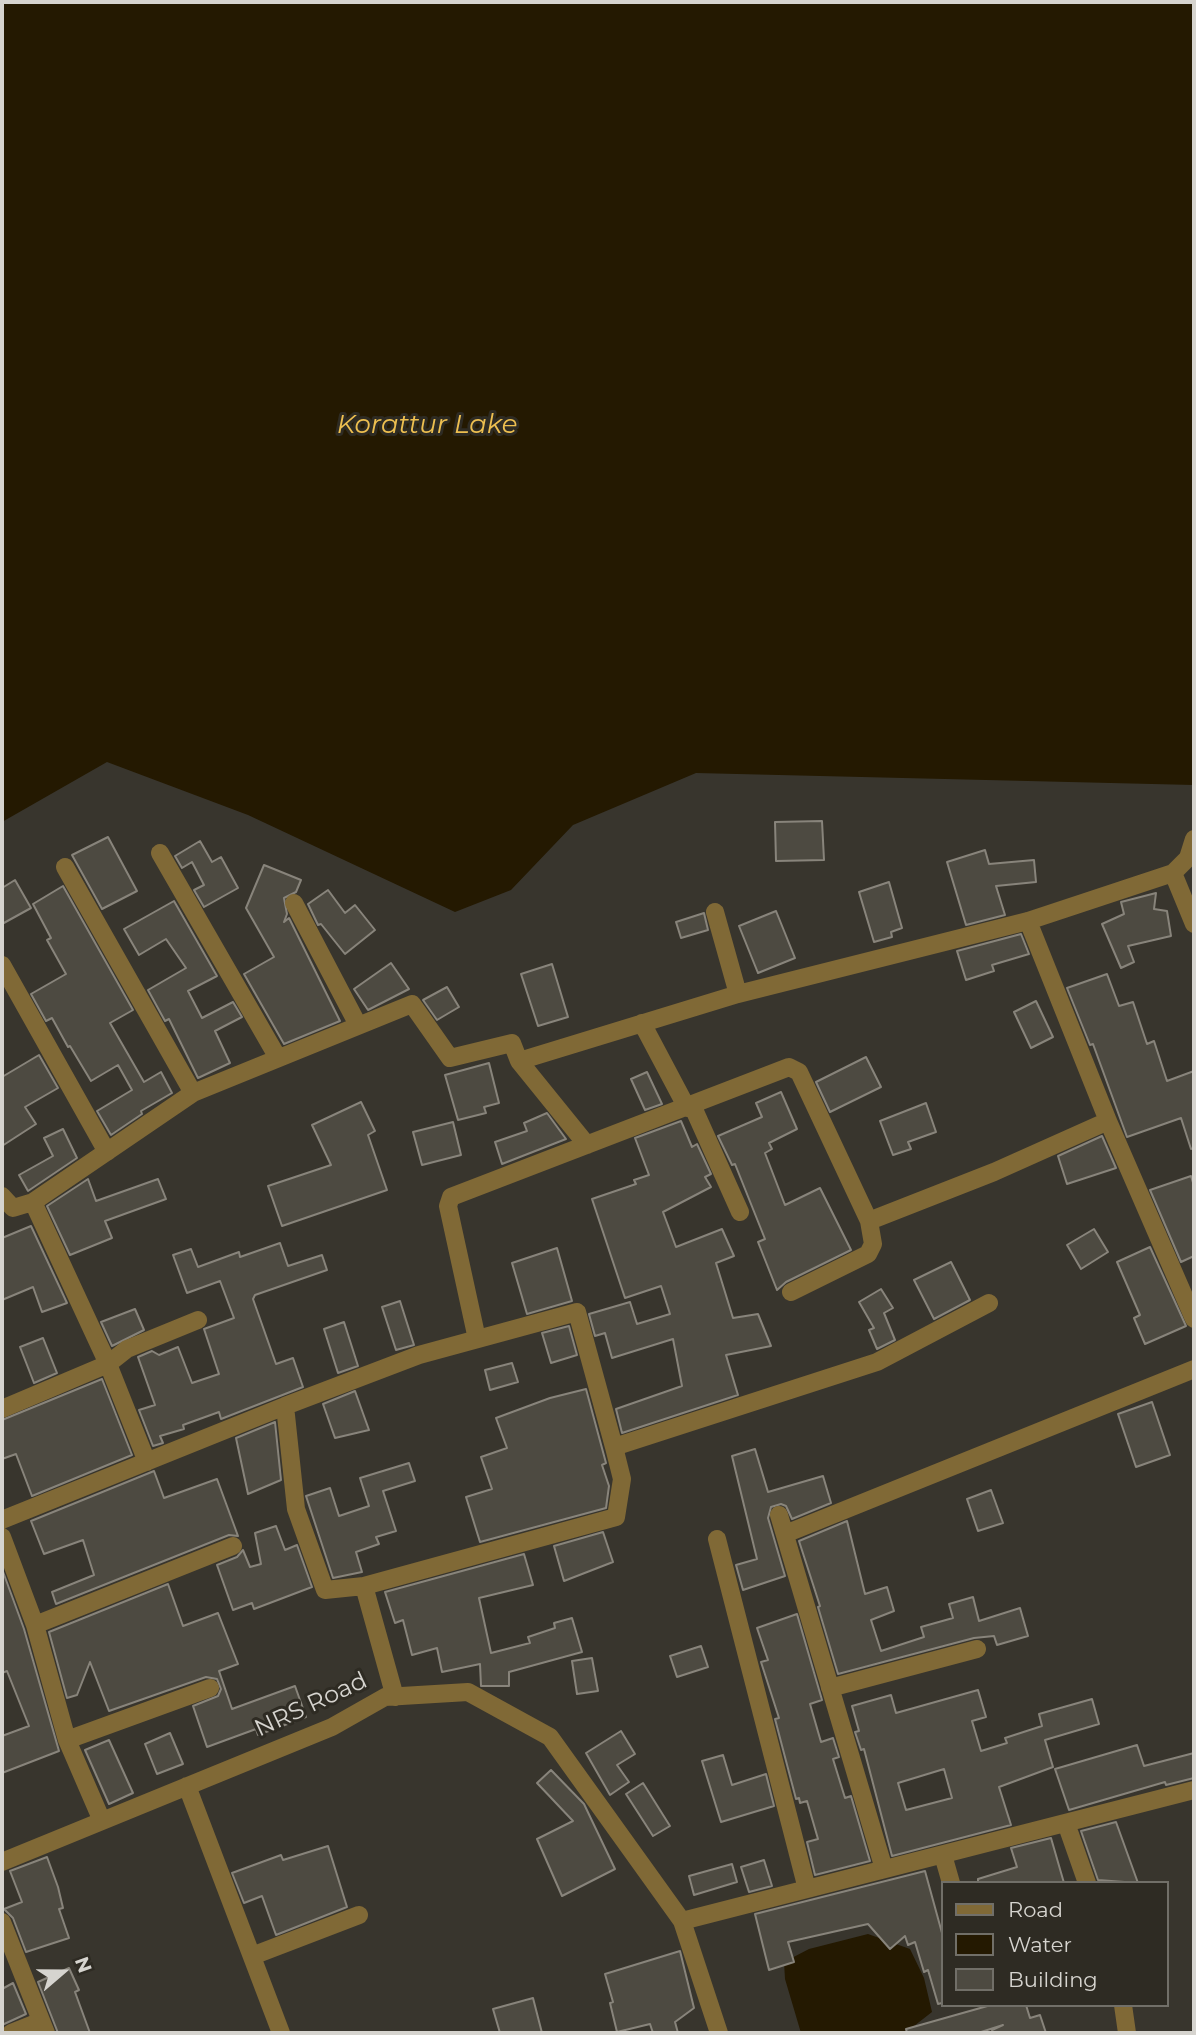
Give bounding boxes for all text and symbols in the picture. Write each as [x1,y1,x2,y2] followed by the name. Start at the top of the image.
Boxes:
[337,409,517,441] water label: Korattur Lake
[250,1666,372,1744] street label: NRS Road
[940,1881,1168,2007] legend
[1008,1897,1063,1922] text: Road
[1008,1932,1072,1957] text: Water
[28,1937,98,2007] north arrow
[70,1953,97,1976] text: N
[1008,1967,1098,1992] text: Building

